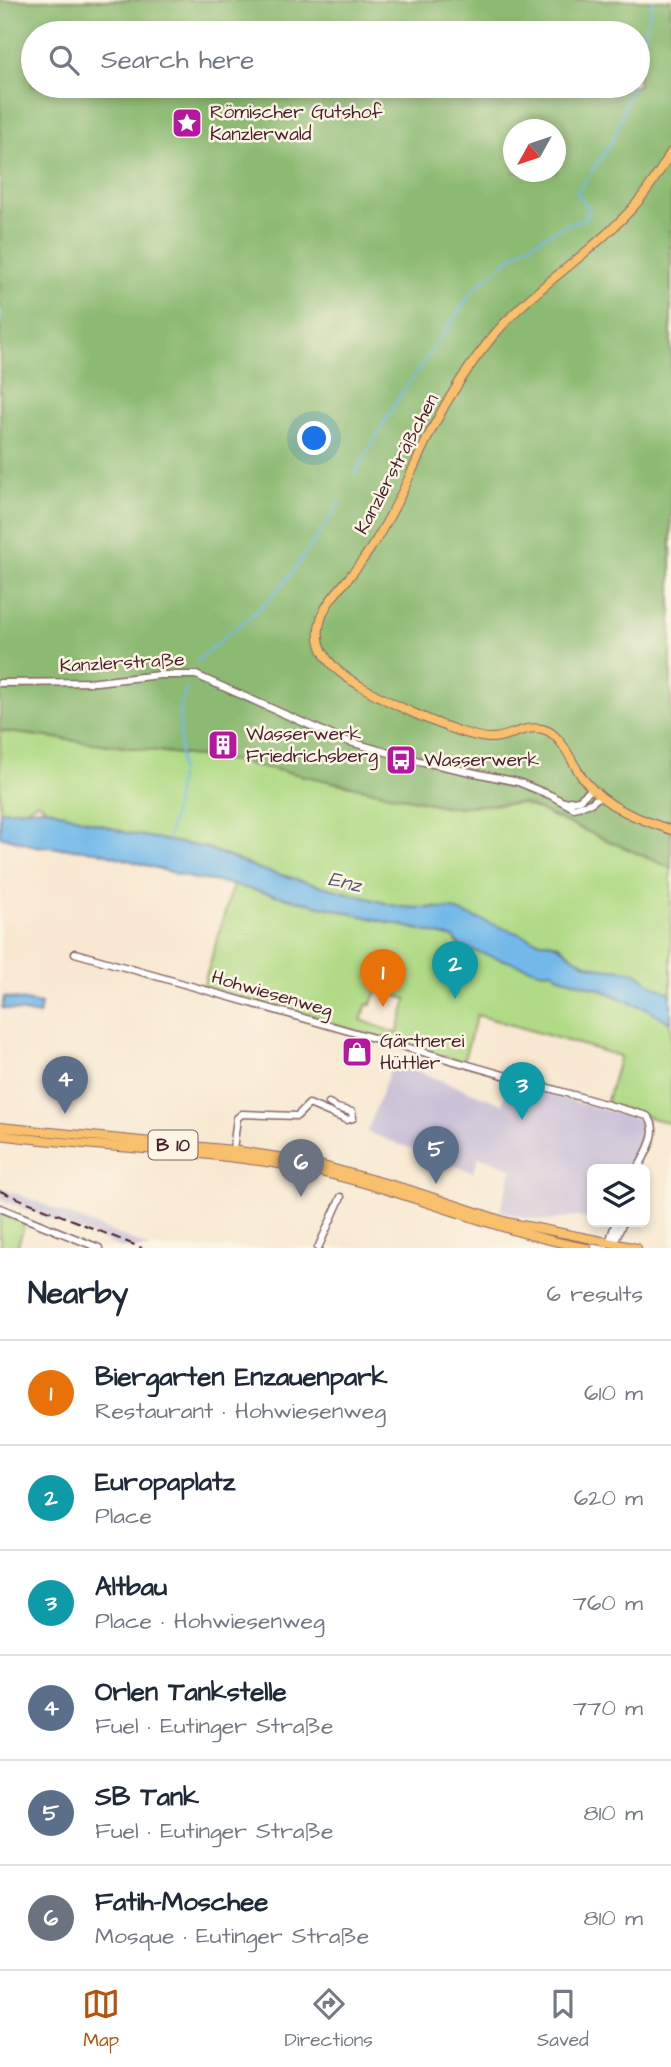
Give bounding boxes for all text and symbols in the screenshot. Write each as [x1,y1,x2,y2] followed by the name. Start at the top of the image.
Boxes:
[21,21,650,98] search box
[45,41,83,79] icon: search
[101,42,254,78] text: Search here
[210,99,383,148] place label: Römischer Gutshof Kanzlerwald
[170,106,204,140] place icon: Römischer Gutshof Kanzlerwald
[503,119,566,182] north arrow
[348,389,446,539] street label: Kanzlersträßchen
[297,421,331,455] your location
[59,646,185,680] street label: Kanzlerstraße
[246,721,378,771] place label: Wasserwerk Friedrichsberg
[206,728,240,762] building icon: Wasserwerk Friedrichsberg
[384,743,418,777] bus stop icon: Wasserwerk
[424,747,539,774] place label: Wasserwerk
[326,864,366,900] water label: Enz
[432,941,478,999] pin: 2
[360,949,406,1007] pin: 1
[208,964,336,1025] street label: Hohwiesenweg
[380,1028,465,1077] place label: Gärtnerei Hüttler
[340,1035,374,1069] shop icon: Gärtnerei Hüttler
[42,1056,88,1114] pin: 4
[499,1062,545,1120] pin: 3
[413,1126,459,1184] pin: 5
[148,1130,198,1160] road number: B 10
[278,1139,324,1197] pin: 6
[587,1164,650,1227] map controls
[587,1164,650,1227] button: layers
[28,1273,128,1315] text: Nearby
[547,1278,643,1310] text: 6 results
[95,1359,388,1395] text: Biergarten Enzauenpark
[50,1377,52,1409] text: 1
[584,1377,643,1409] text: 610 m
[95,1395,386,1427] text: Restaurant · Hohwiesenweg
[95,1464,235,1500] text: Europaplatz
[44,1482,58,1514] text: 2
[574,1482,643,1514] text: 620 m
[95,1500,152,1532] text: Place
[95,1569,167,1605] text: Altbau
[45,1587,57,1619] text: 3
[573,1587,643,1619] text: 760 m
[95,1605,325,1637] text: Place · Hohwiesenweg
[95,1674,287,1710] text: Orlen Tankstelle
[43,1692,59,1724] text: 4
[573,1692,643,1724] text: 770 m
[95,1710,333,1742] text: Fuel · Eutinger Straße
[95,1779,199,1815] text: SB Tank
[43,1797,59,1829] text: 5
[584,1797,643,1829] text: 810 m
[95,1815,333,1847] text: Fuel · Eutinger Straße
[95,1884,268,1920] text: Fatih-Moschee
[44,1902,58,1934] text: 6
[584,1902,643,1934] text: 810 m
[95,1920,369,1952] text: Mosque · Eutinger Straße
[82,1985,120,2054] tab: Map
[284,1985,373,2054] tab: Directions
[537,1985,589,2054] tab: Saved

